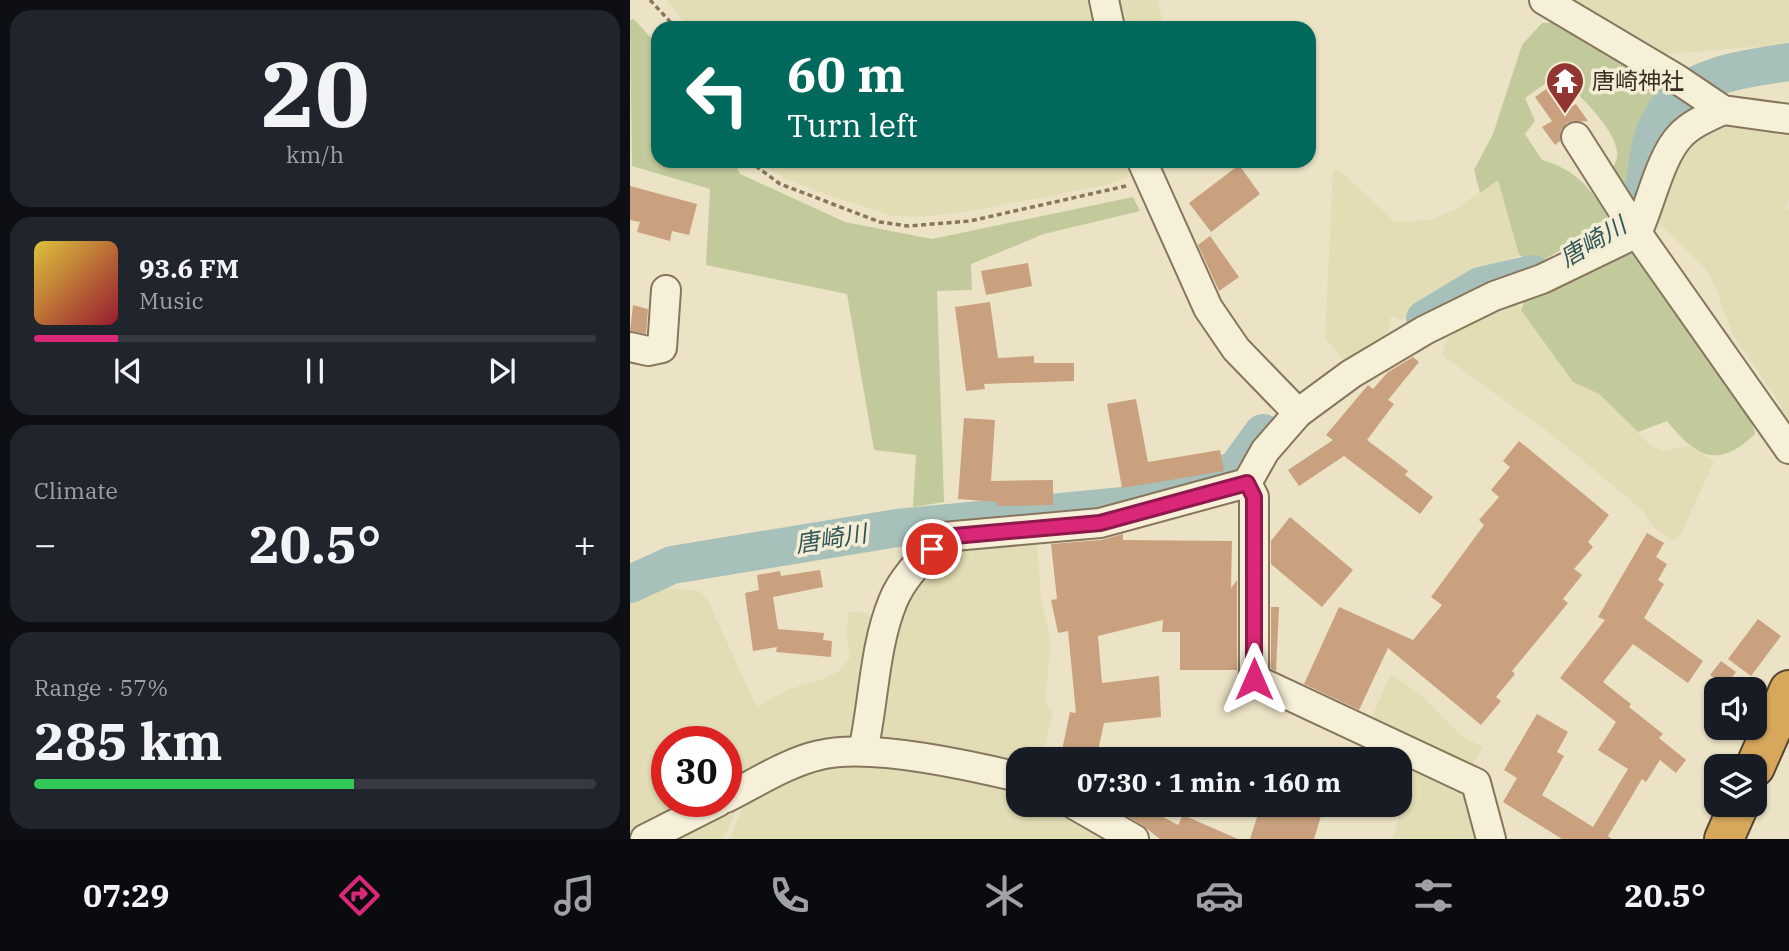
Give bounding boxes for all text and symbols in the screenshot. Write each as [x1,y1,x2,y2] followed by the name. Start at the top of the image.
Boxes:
[260,34,370,152] text: 20
[787,42,905,105] text: 60 m
[672,49,763,140] icon: left
[1544,60,1586,115] temple icon: 唐崎神社
[1592,65,1684,95] place label: 唐崎神社
[787,104,918,146] text: Turn left
[286,139,344,169] text: km/h
[1553,207,1634,273] water label: 唐崎川
[139,251,239,285] text: 93.6 FM
[139,285,204,315] text: Music
[109,352,147,390] icon: previous
[296,352,334,390] icon: pause
[483,352,521,390] icon: next
[34,475,118,505] text: Climate
[249,510,381,577] text: 20.5°
[793,516,872,559] water label: 唐崎川
[34,519,57,568] text: −
[573,519,596,568] text: +
[902,519,962,579] pin
[913,530,951,568] icon: arrive
[1217,642,1291,716] position arrow
[34,672,168,702] text: Range · 57%
[1704,677,1767,817] map controls
[1704,677,1767,740] button: sound
[34,707,223,774] text: 285 km
[651,726,742,817] speed limit sign: 30
[1704,754,1767,817] button: layers
[1077,765,1341,799] text: 07:30 · 1 min · 160 m
[335,871,384,920] icon: directions
[550,871,599,920] icon: music
[765,871,814,920] icon: phone
[980,871,1029,920] icon: climate
[1195,871,1244,920] icon: car
[1409,871,1458,920] icon: filters
[83,874,169,916] text: 07:29
[1624,874,1706,916] text: 20.5°

